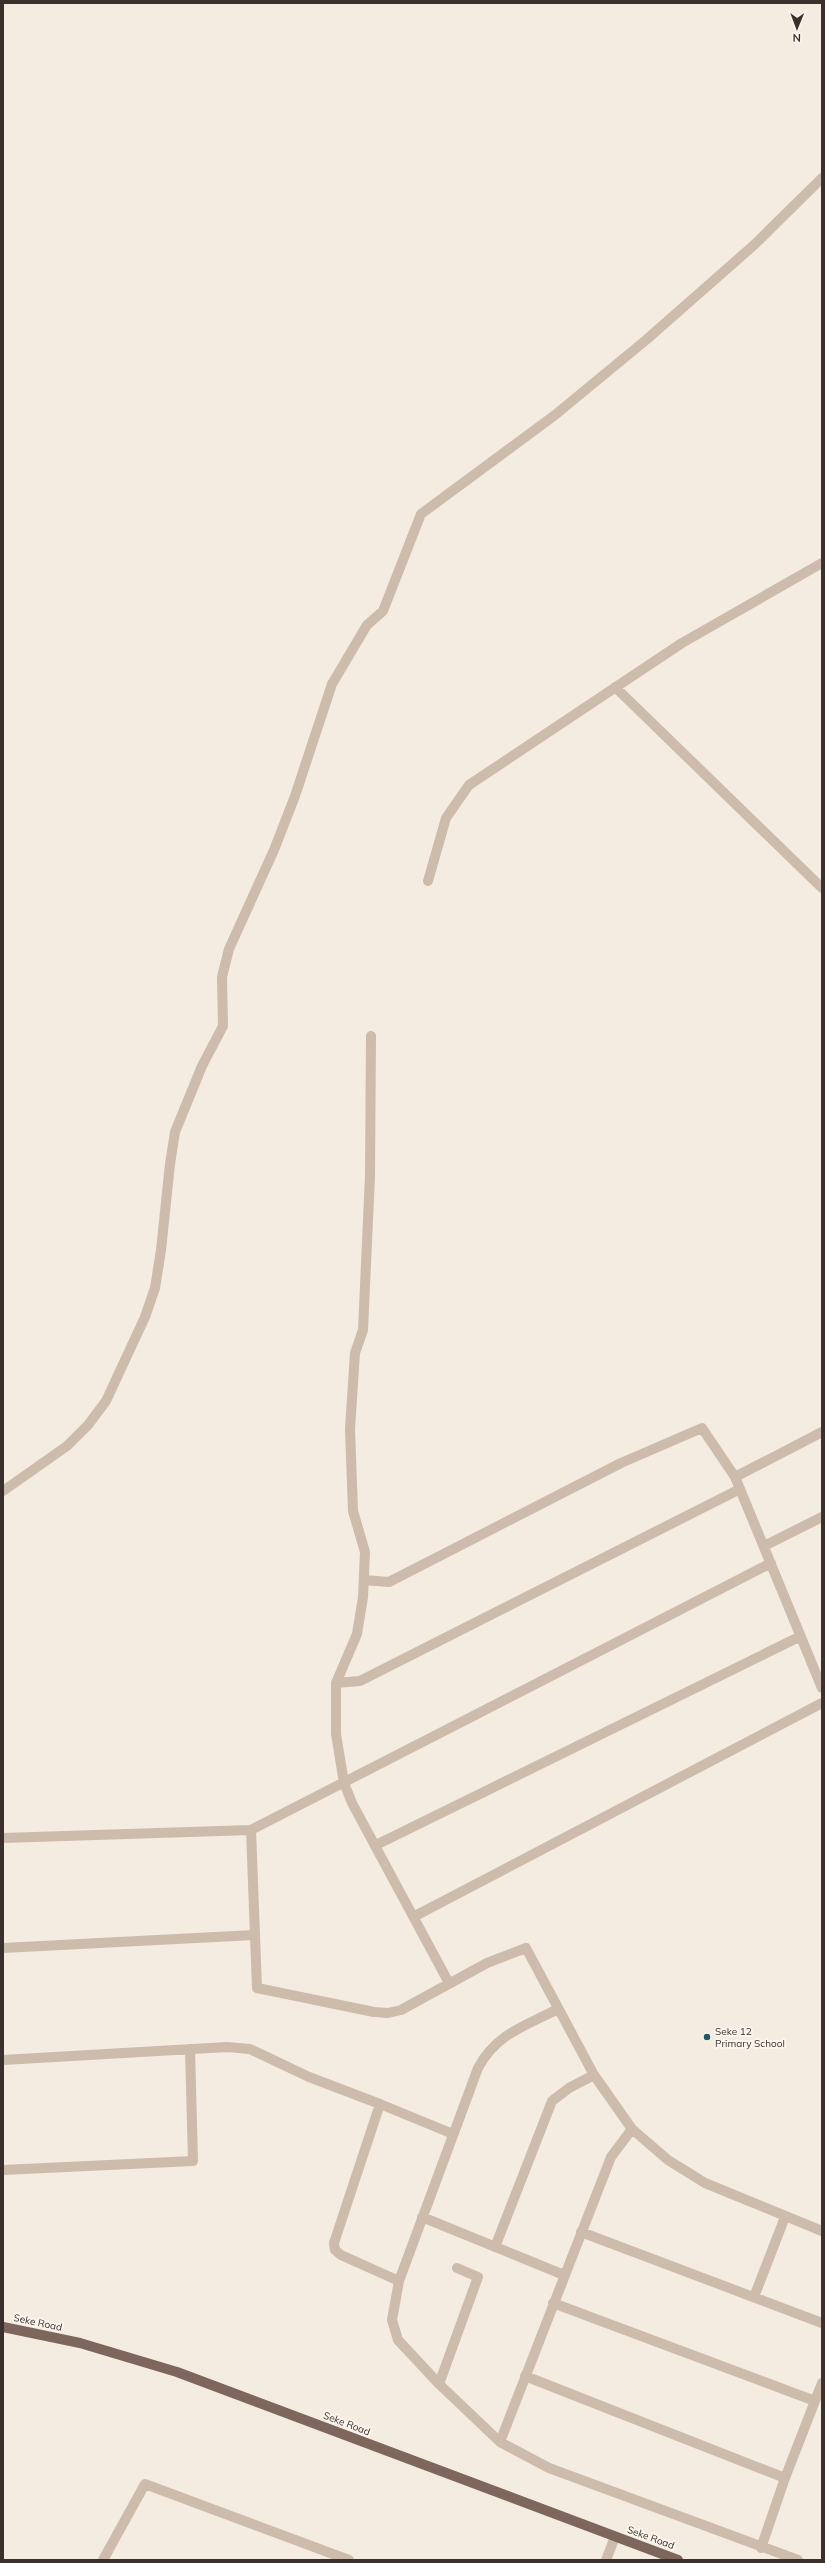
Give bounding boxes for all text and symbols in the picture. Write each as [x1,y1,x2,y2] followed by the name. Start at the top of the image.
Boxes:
[777,8,817,48] north arrow
[793,31,801,45] text: N
[715,2025,785,2050] place label: Seke 12 Primary School
[702,2032,712,2042] marker: Seke 12 Primary School
[12,2311,63,2334] street label: Seke Road
[321,2409,372,2438] street label: Seke Road
[625,2523,676,2552] street label: Seke Road

